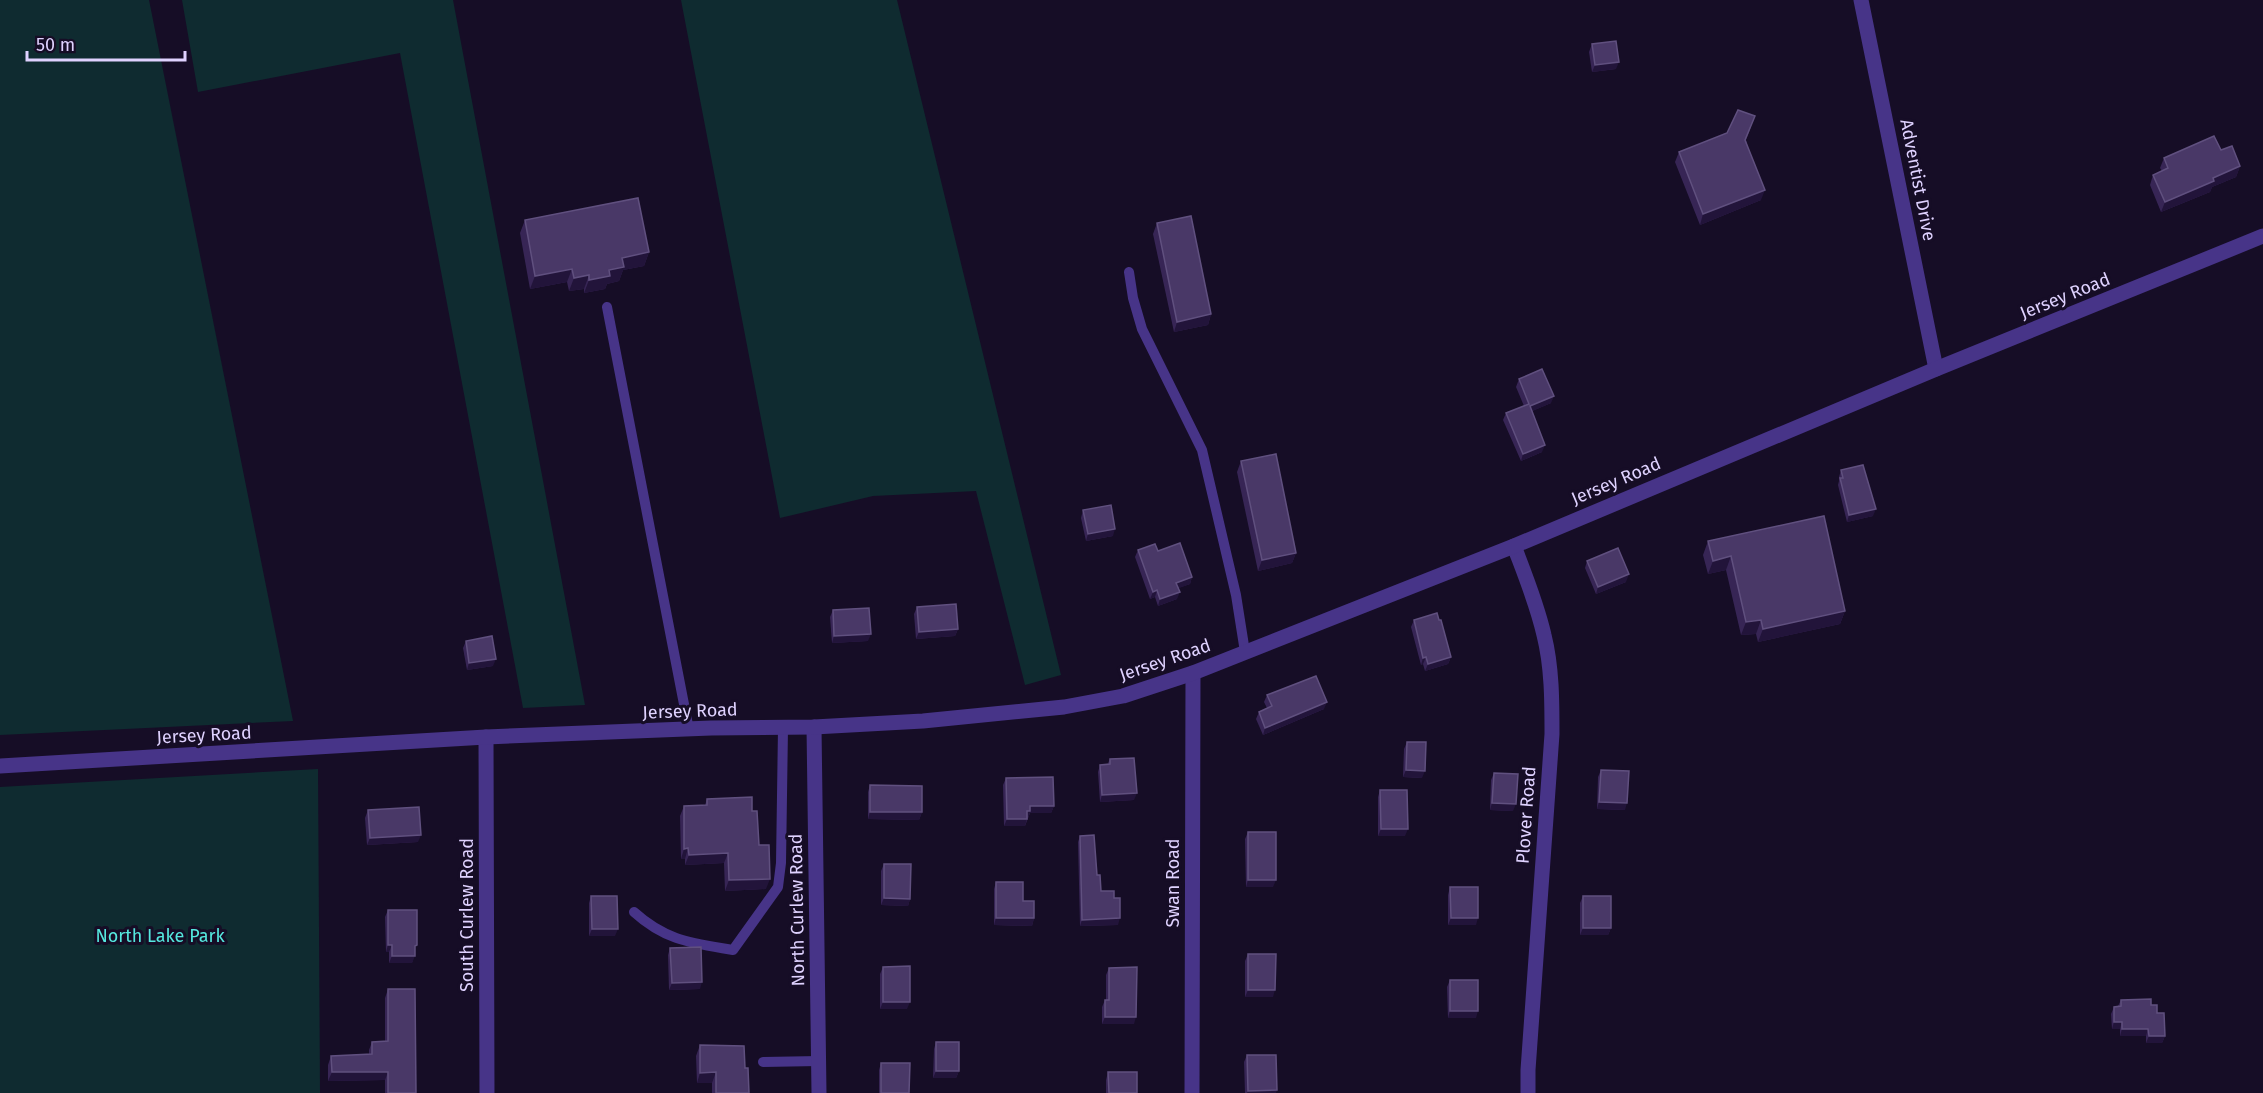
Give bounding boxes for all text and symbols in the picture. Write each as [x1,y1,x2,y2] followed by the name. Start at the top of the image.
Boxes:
[27,24,184,62] scale bar
[36,34,75,56] text: 50 m
[1895,117,1941,243] street label: Adventist Drive
[2017,268,2113,324] street label: Jersey Road
[1568,452,1664,510] street label: Jersey Road
[1116,634,1214,686] street label: Jersey Road
[642,698,738,724] street label: Jersey Road
[156,722,252,748] street label: Jersey Road
[1512,765,1540,865] street label: Plover Road
[785,833,809,987] street label: North Curlew Road
[456,838,478,992] street label: South Curlew Road
[1162,838,1184,928] street label: Swan Road
[95,925,225,947] park label: North Lake Park

